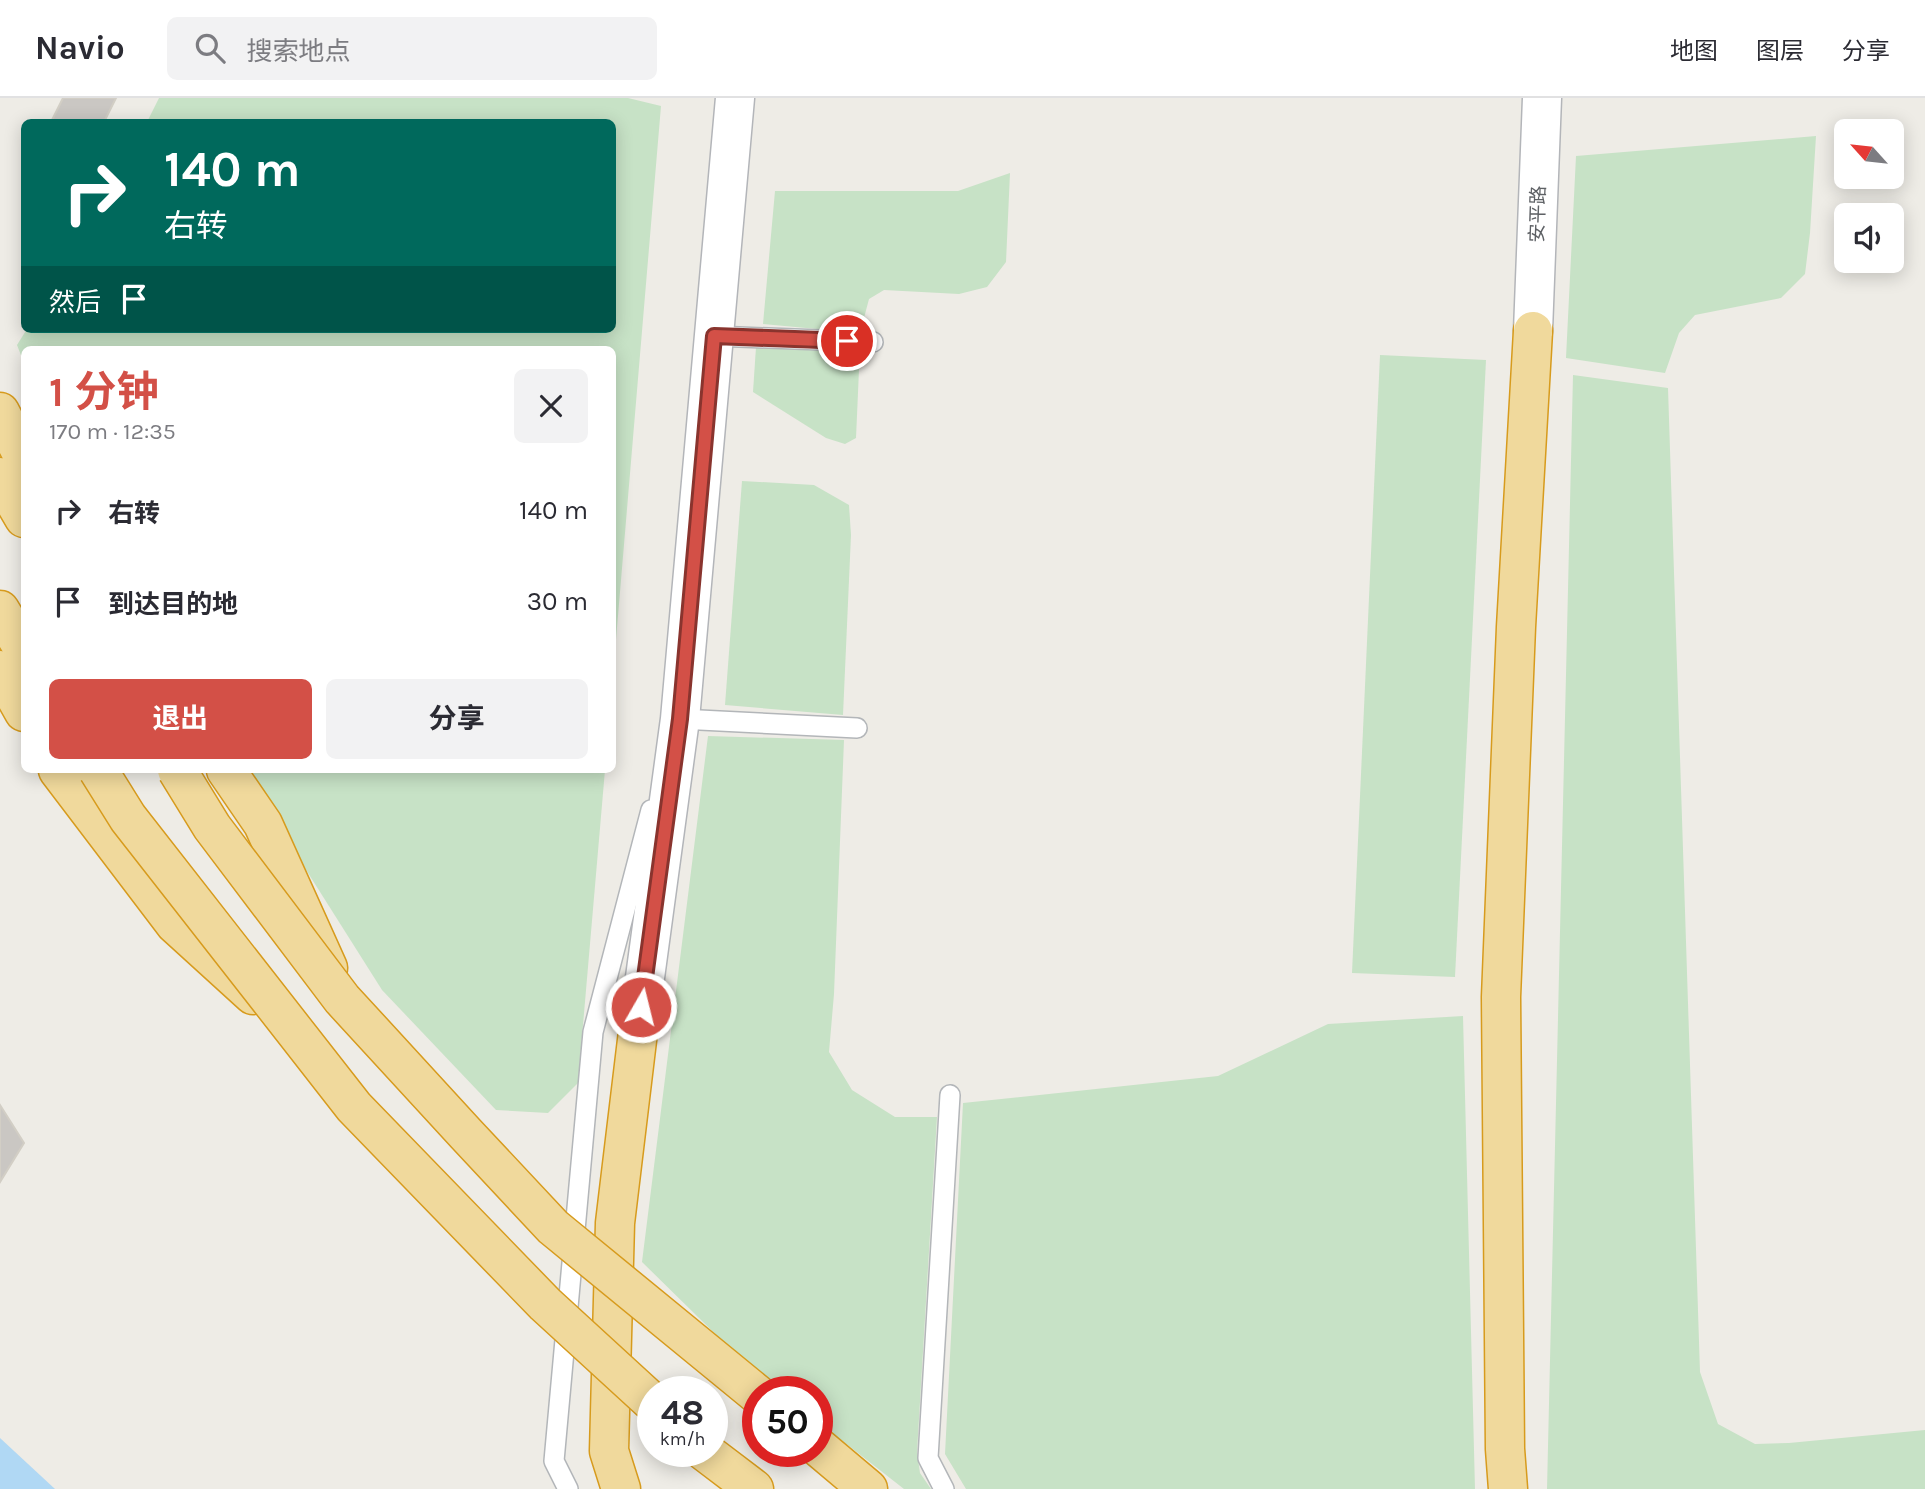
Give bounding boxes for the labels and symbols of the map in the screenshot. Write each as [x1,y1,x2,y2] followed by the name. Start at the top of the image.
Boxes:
[1834,119,1904,189] north arrow
[1526,185,1550,243] street label: 安平路
[817,311,877,371] pin
[604,970,678,1044] position arrow
[742,1376,833,1467] speed limit sign: 50

